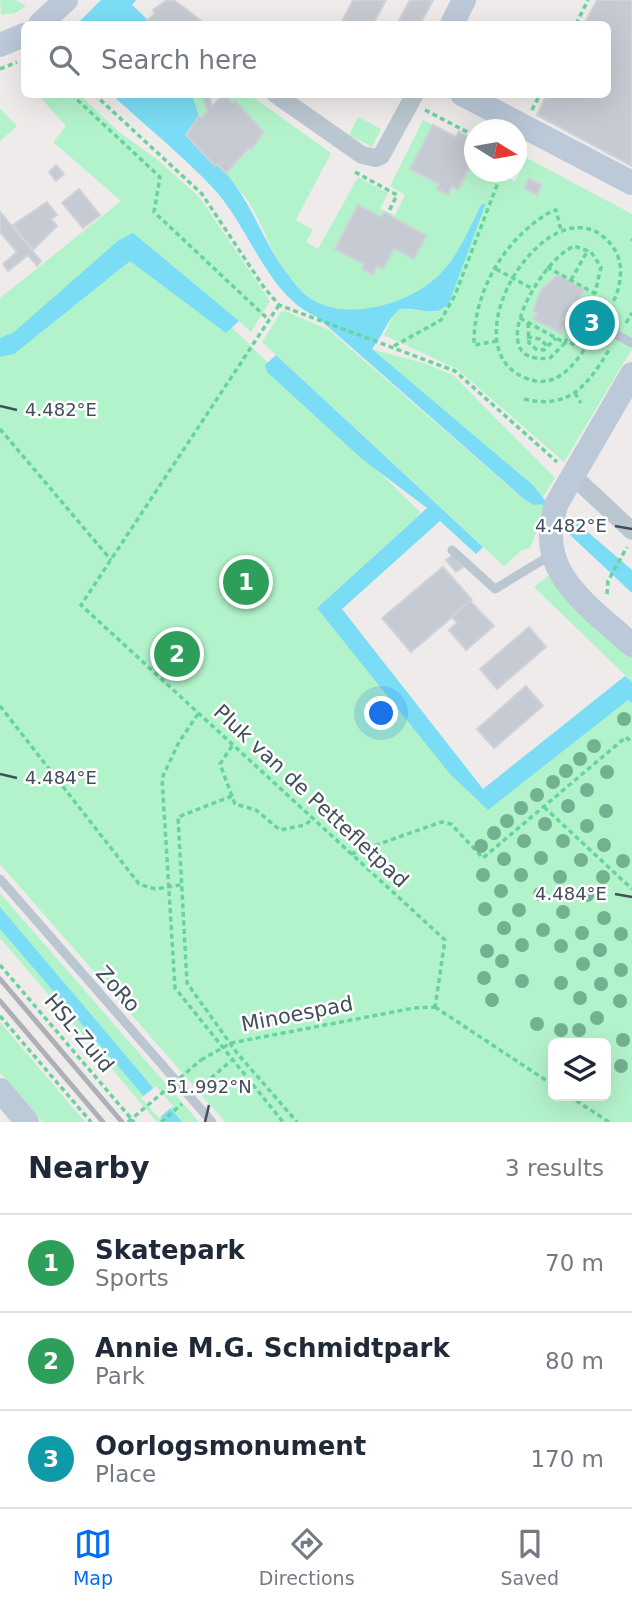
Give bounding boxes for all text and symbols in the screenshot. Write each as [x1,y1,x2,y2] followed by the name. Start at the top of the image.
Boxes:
[21,21,611,98] search box
[45,41,83,79] icon: search
[101,45,257,75] text: Search here
[464,119,527,182] north arrow
[569,297,615,349] pin: 3
[25,399,97,420] text: 4.482°E
[535,515,607,536] text: 4.482°E
[223,556,269,608] pin: 1
[154,628,200,680] pin: 2
[364,696,398,730] your location
[209,700,413,892] street label: Pluk van de Pettefletpad
[25,767,97,788] text: 4.484°E
[535,883,607,904] text: 4.484°E
[91,961,145,1017] street label: ZoRo
[39,989,119,1077] street label: HSL-Zuid
[239,991,355,1037] street label: Minoespad
[548,1038,611,1101] map controls
[548,1038,611,1101] button: layers
[166,1076,252,1097] text: 51.992°N
[28,1150,150,1185] text: Nearby
[505,1155,604,1181] text: 3 results
[95,1235,245,1265] text: Skatepark
[43,1250,59,1276] text: 1
[545,1250,604,1276] text: 70 m
[95,1265,169,1291] text: Sports
[95,1333,450,1363] text: Annie M.G. Schmidtpark
[43,1348,59,1374] text: 2
[545,1348,604,1374] text: 80 m
[95,1363,145,1389] text: Park
[95,1431,366,1461] text: Oorlogsmonument
[43,1446,59,1472] text: 3
[530,1446,604,1472] text: 170 m
[95,1461,156,1487] text: Place
[73,1525,113,1589] tab: Map
[259,1525,355,1589] tab: Directions
[500,1525,559,1589] tab: Saved

